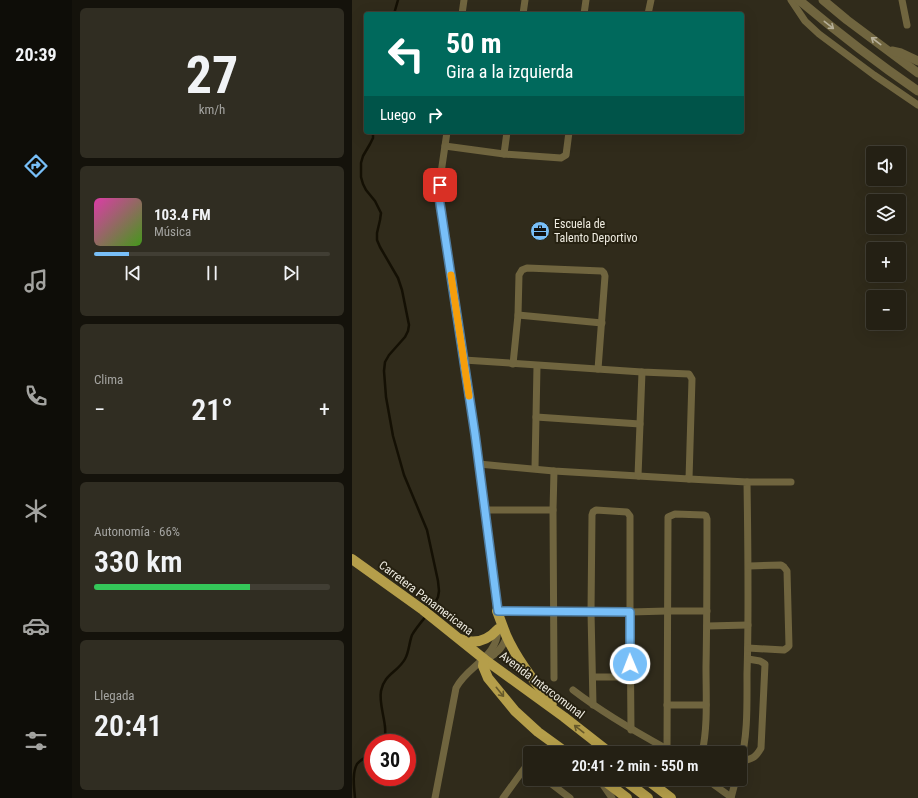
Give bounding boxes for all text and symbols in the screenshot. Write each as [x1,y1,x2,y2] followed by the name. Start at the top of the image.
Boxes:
[824,21,835,29] one-way arrow
[446,27,502,60] text: 50 m
[380,28,432,80] icon: left
[870,37,881,45] one-way arrow
[15,44,57,65] text: 20:39
[186,45,238,106] text: 27
[446,61,573,82] text: Gira a la izquierda
[199,102,225,117] text: km/h
[424,104,446,126] icon: right
[380,106,416,124] text: Luego
[866,146,906,330] map controls
[866,146,906,186] button: sound
[22,152,50,180] icon: directions
[423,168,457,202] pin
[429,174,451,196] icon: arrive
[866,194,906,234] button: layers
[154,206,211,224] text: 103.4 FM
[554,217,637,245] place label: Escuela de Talento Deportivo
[529,220,551,242] office icon: Escuela de Talento Deportivo
[154,224,191,239] text: Música
[866,242,906,282] button: +
[122,262,144,284] icon: previous
[201,262,223,284] icon: pause
[280,262,302,284] icon: next
[22,267,50,295] icon: music
[866,290,906,330] button: −
[94,372,123,387] text: Clima
[22,382,50,410] icon: phone
[191,392,233,427] text: 21°
[94,397,105,422] text: −
[319,397,330,422] text: +
[22,497,50,525] icon: climate
[94,524,180,539] text: Autonomía · 66%
[94,544,183,579] text: 330 km
[376,558,476,638] street label: Carretera Panamericana
[22,612,50,640] icon: car
[609,643,651,685] position arrow
[497,649,587,721] street label: Avenida Intercomunal
[496,687,504,698] one-way arrow
[94,688,135,703] text: Llegada
[94,708,162,743] text: 20:41
[574,725,585,734] one-way arrow
[22,727,50,755] icon: filters
[364,734,416,786] speed limit sign: 30
[572,757,698,775] text: 20:41 · 2 min · 550 m

